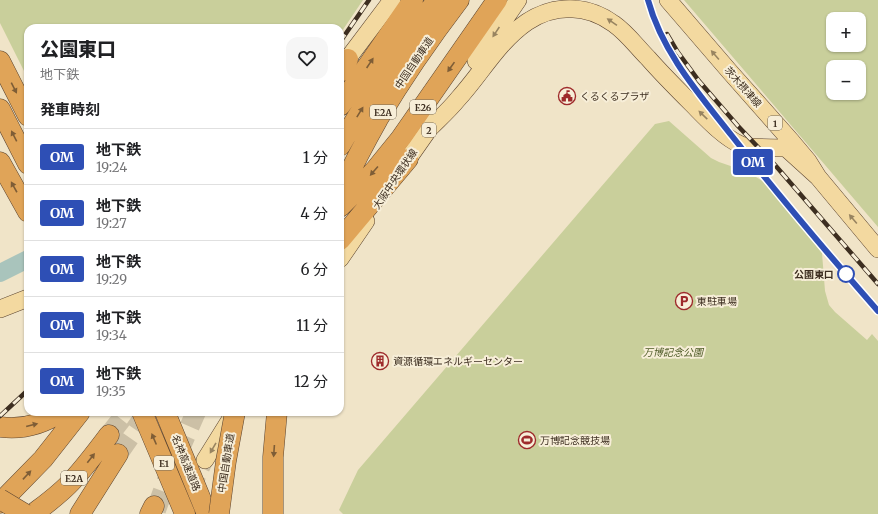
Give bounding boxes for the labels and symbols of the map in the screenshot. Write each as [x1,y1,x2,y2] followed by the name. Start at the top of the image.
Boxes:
[606,19,617,26] one-way arrow
[492,27,500,37] one-way arrow
[392,34,436,92] street label: 中国自動車道
[711,51,720,60] one-way arrow
[366,57,374,68] one-way arrow
[448,61,455,72] one-way arrow
[722,64,764,110] street label: 茨木摂津線
[11,83,17,94] one-way arrow
[557,86,577,106] public building icon: くるくるプラザ
[580,90,650,103] place label: くるくるプラザ
[410,100,436,114] road number: E26
[370,105,396,119] road number: E2A
[356,107,364,117] one-way arrow
[698,110,708,120] one-way arrow
[768,116,782,130] road number: 1
[422,123,436,137] road number: 2
[11,131,17,142] one-way arrow
[370,146,420,212] street label: 大阪中央環状線
[735,149,771,175] line badge: OM
[369,166,379,176] one-way arrow
[11,181,17,193] one-way arrow
[848,213,857,224] one-way arrow
[837,265,855,283] marker: 公園東口
[794,268,834,281] place label: 公園東口
[674,291,694,311] parking icon: 東駐車場
[697,295,737,308] place label: 東駐車場
[643,346,705,359] park label: 万博記念公園
[370,351,390,371] building icon: 資源循環エネルギーセンター
[393,355,523,368] place label: 資源循環エネルギーセンター
[26,421,38,427] one-way arrow
[517,430,537,450] sports icon: 万博記念競技場
[215,432,237,494] street label: 中国自動車道
[150,433,156,445] one-way arrow
[169,433,203,493] street label: 名神高速道路
[540,434,610,447] place label: 万博記念競技場
[209,442,216,454] one-way arrow
[270,445,277,457] one-way arrow
[87,453,95,464] one-way arrow
[154,456,174,470] road number: E1
[23,470,32,480] one-way arrow
[61,471,87,485] road number: E2A

